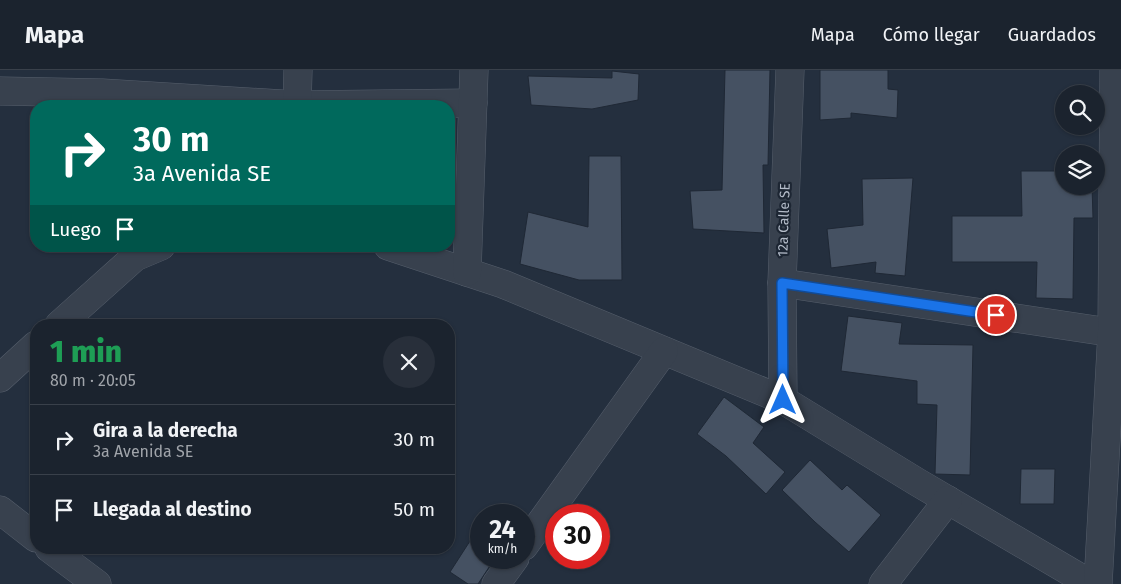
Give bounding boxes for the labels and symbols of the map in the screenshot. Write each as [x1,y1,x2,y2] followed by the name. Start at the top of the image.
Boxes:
[774,183,794,257] street label: 12a Calle SE
[975,294,1017,336] pin
[756,373,808,425] position arrow
[545,504,610,569] speed limit sign: 30

